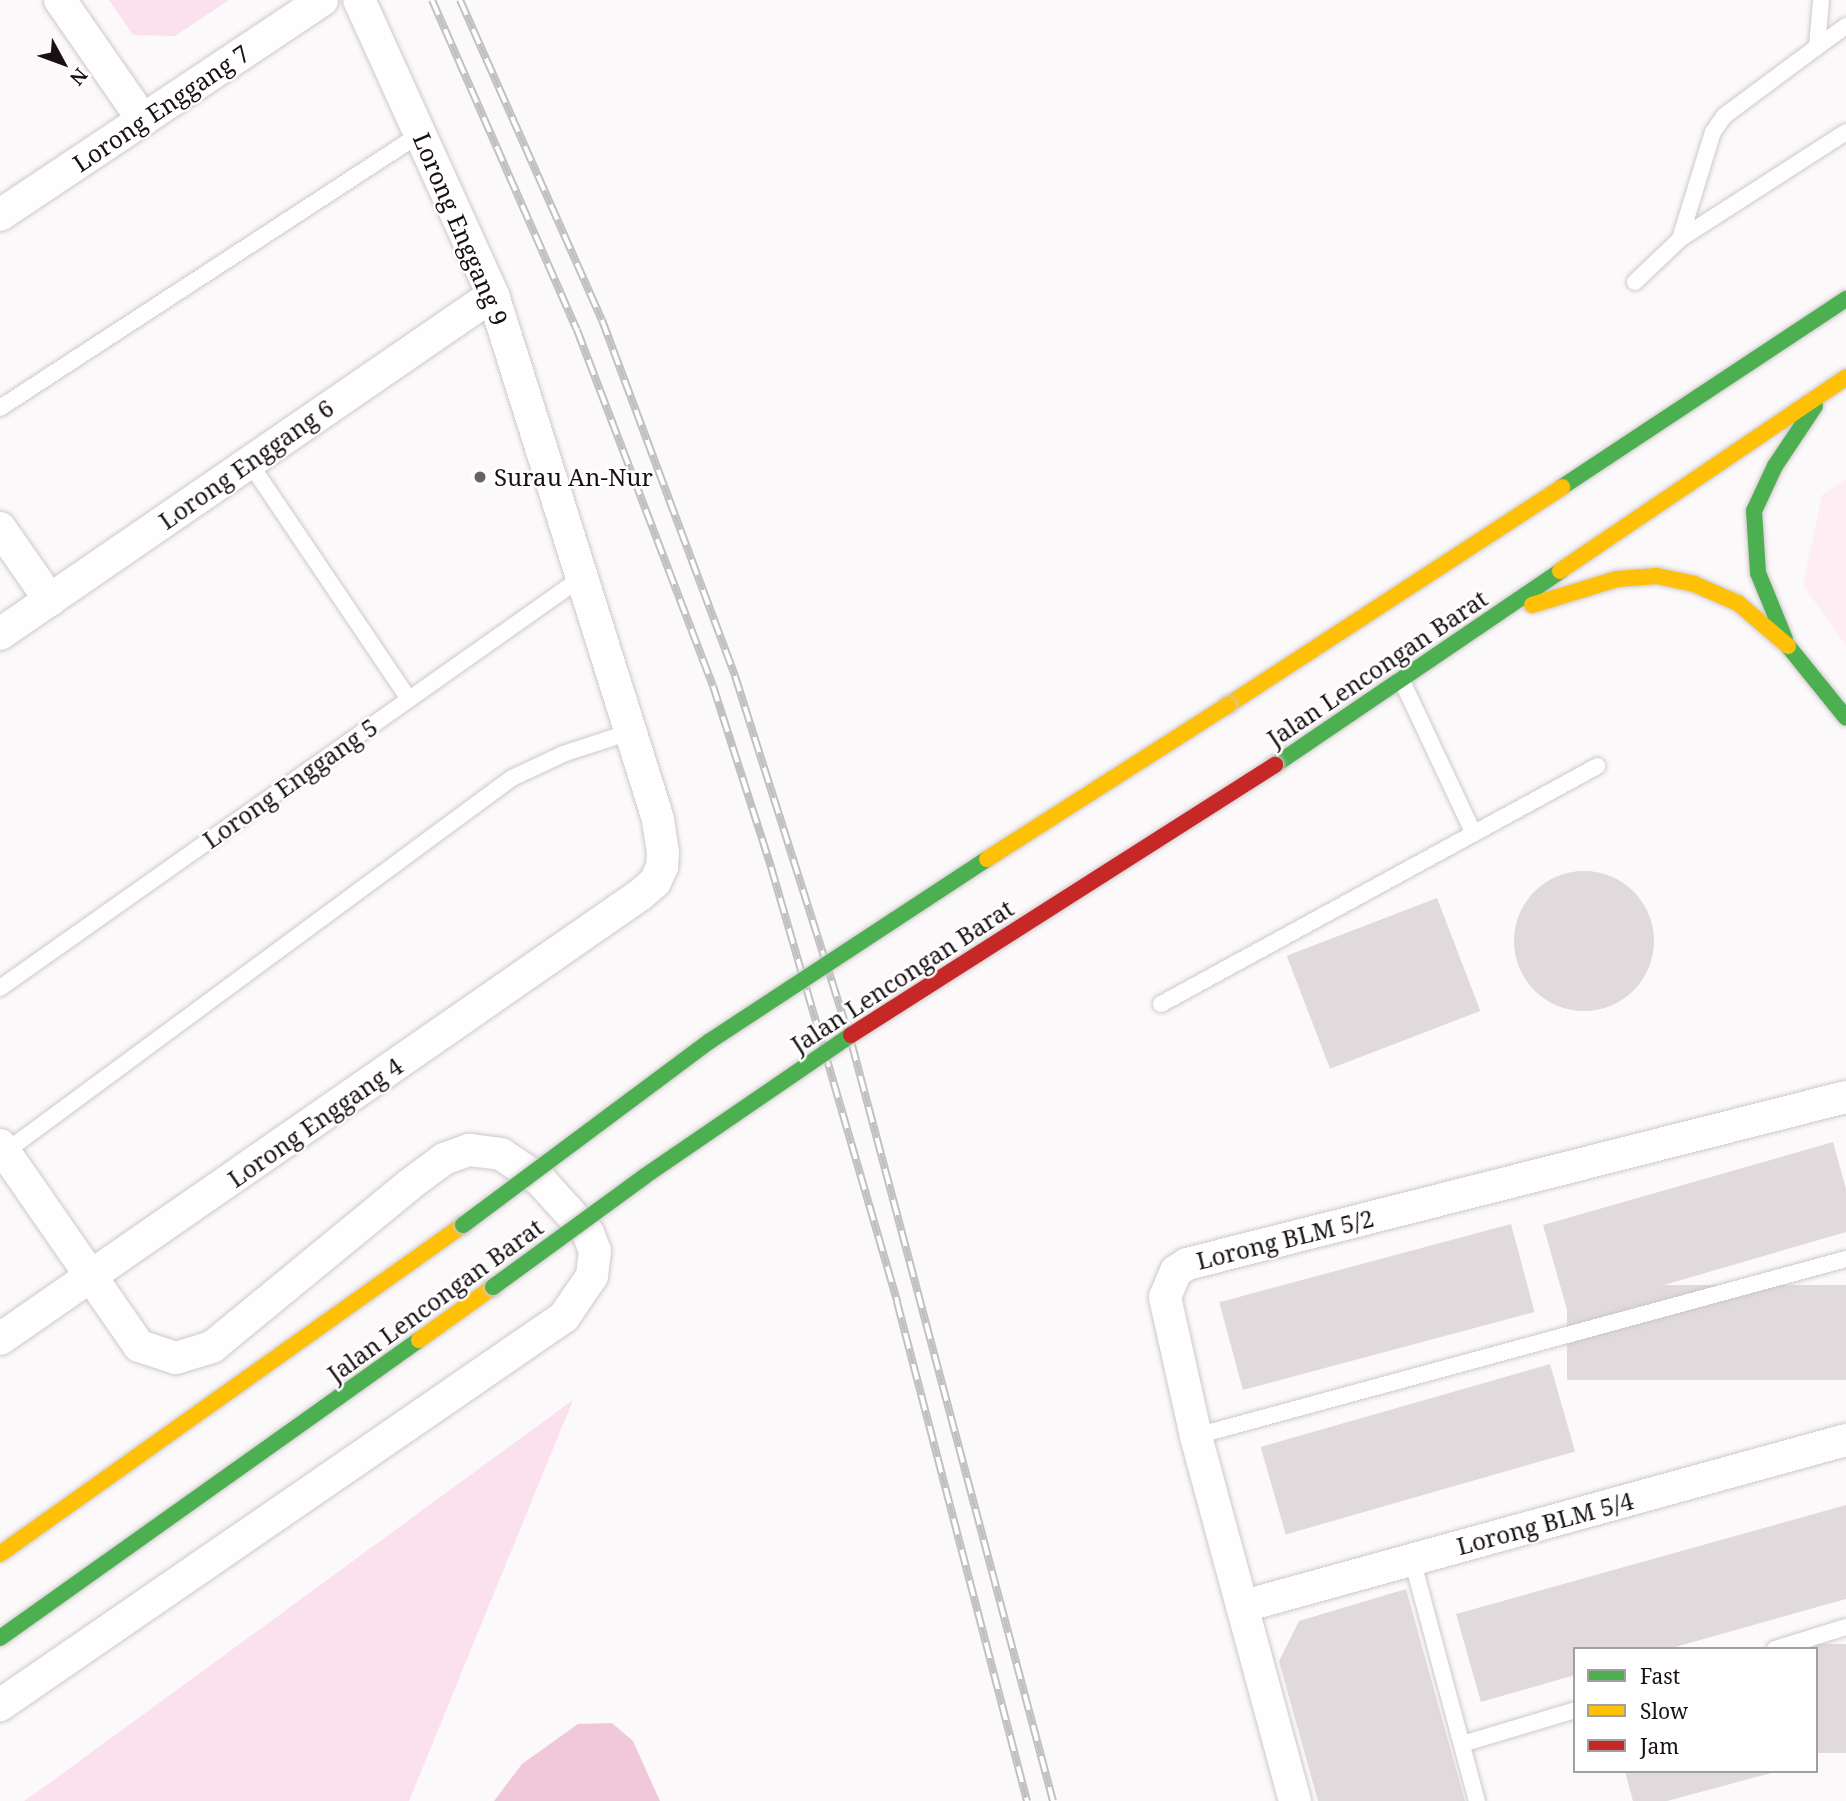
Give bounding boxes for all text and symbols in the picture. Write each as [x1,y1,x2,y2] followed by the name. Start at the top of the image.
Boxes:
[28,28,98,98] north arrow
[67,38,255,178] street label: Lorong Enggang 7
[64,63,94,91] text: N
[407,128,515,330] street label: Lorong Enggang 9
[153,393,339,535] street label: Lorong Enggang 6
[494,463,653,491] place label: Surau An-Nur
[472,469,488,485] marker: Surau An-Nur
[1261,584,1493,752] street label: Jalan Lencongan Barat
[197,712,383,854] street label: Lorong Enggang 5
[785,893,1019,1059] street label: Jalan Lencongan Barat
[222,1051,408,1193] street label: Lorong Enggang 4
[1193,1203,1377,1275] street label: Lorong BLM 5/2
[322,1212,548,1388] street label: Jalan Lencongan Barat
[1454,1486,1636,1560] street label: Lorong BLM 5/4
[1573,1647,1818,1773] legend
[1640,1662,1680,1690] text: Fast
[1640,1697,1688,1725] text: Slow
[1640,1732,1679,1760] text: Jam

